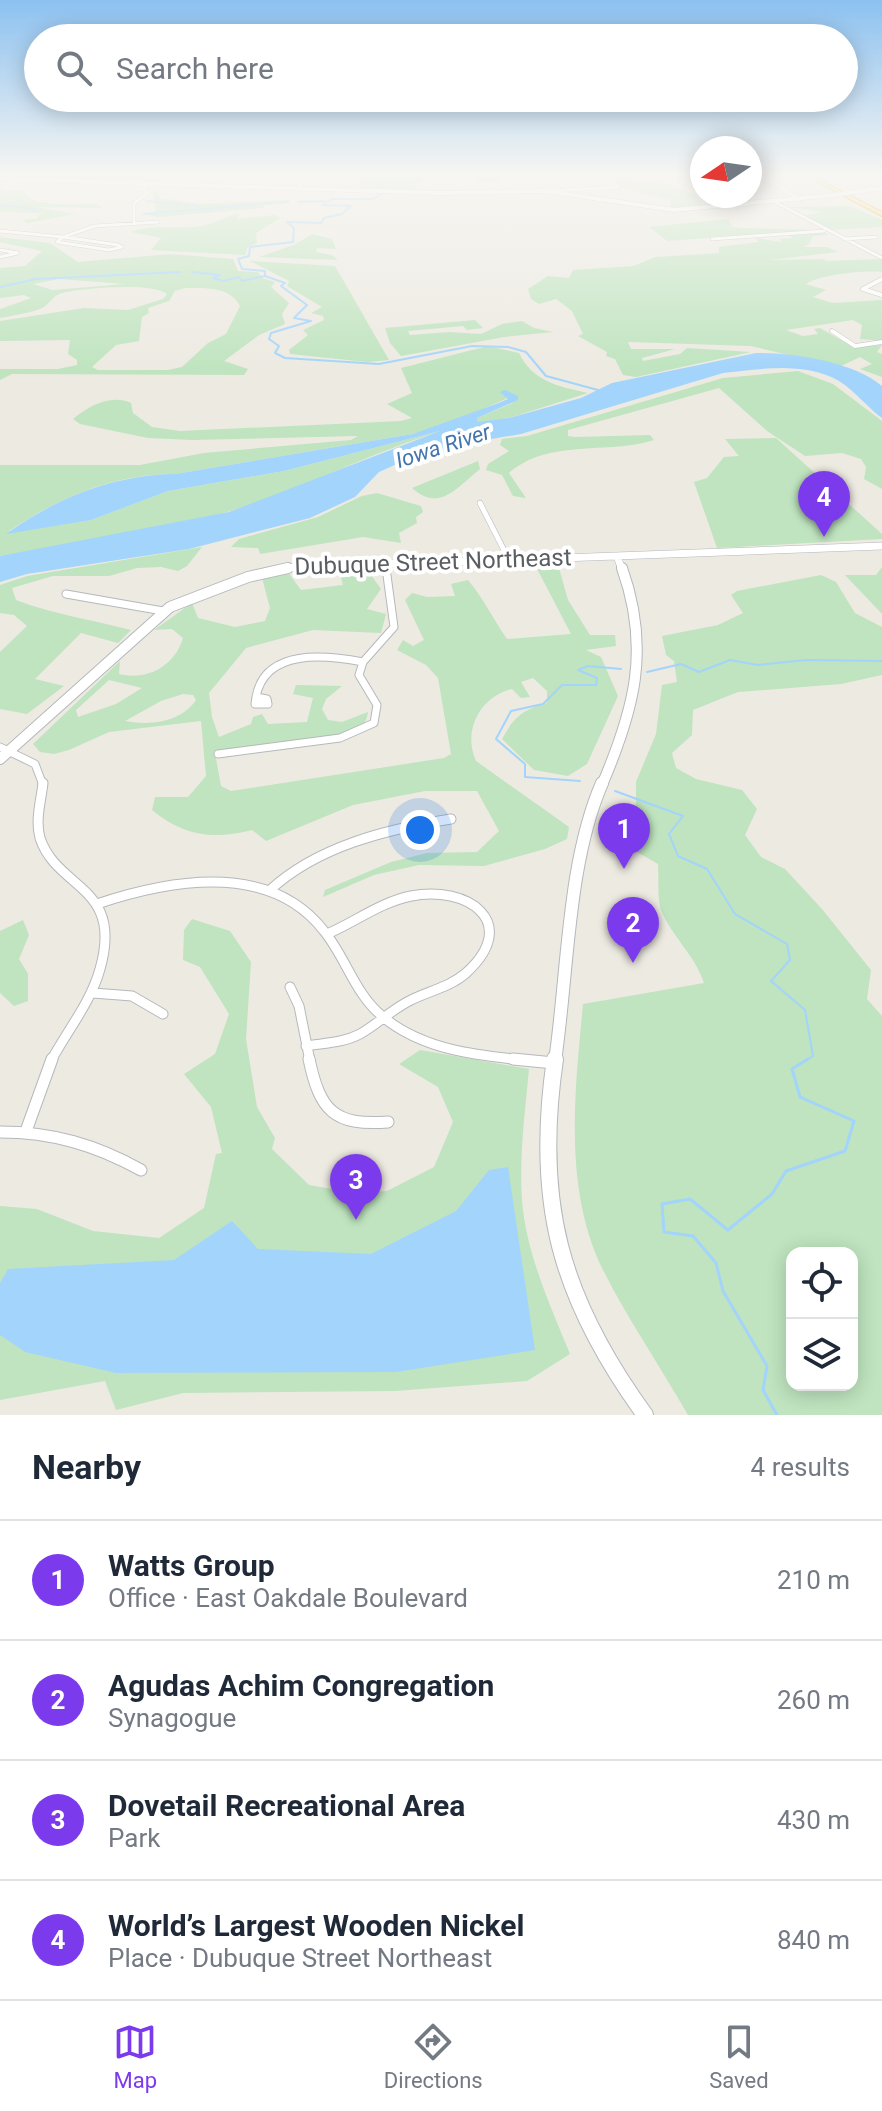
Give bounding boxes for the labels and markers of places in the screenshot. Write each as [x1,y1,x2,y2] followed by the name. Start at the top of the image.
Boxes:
[798,471,850,537] pin: 4
[598,803,650,869] pin: 1
[607,897,659,963] pin: 2
[330,1154,382,1220] pin: 3

